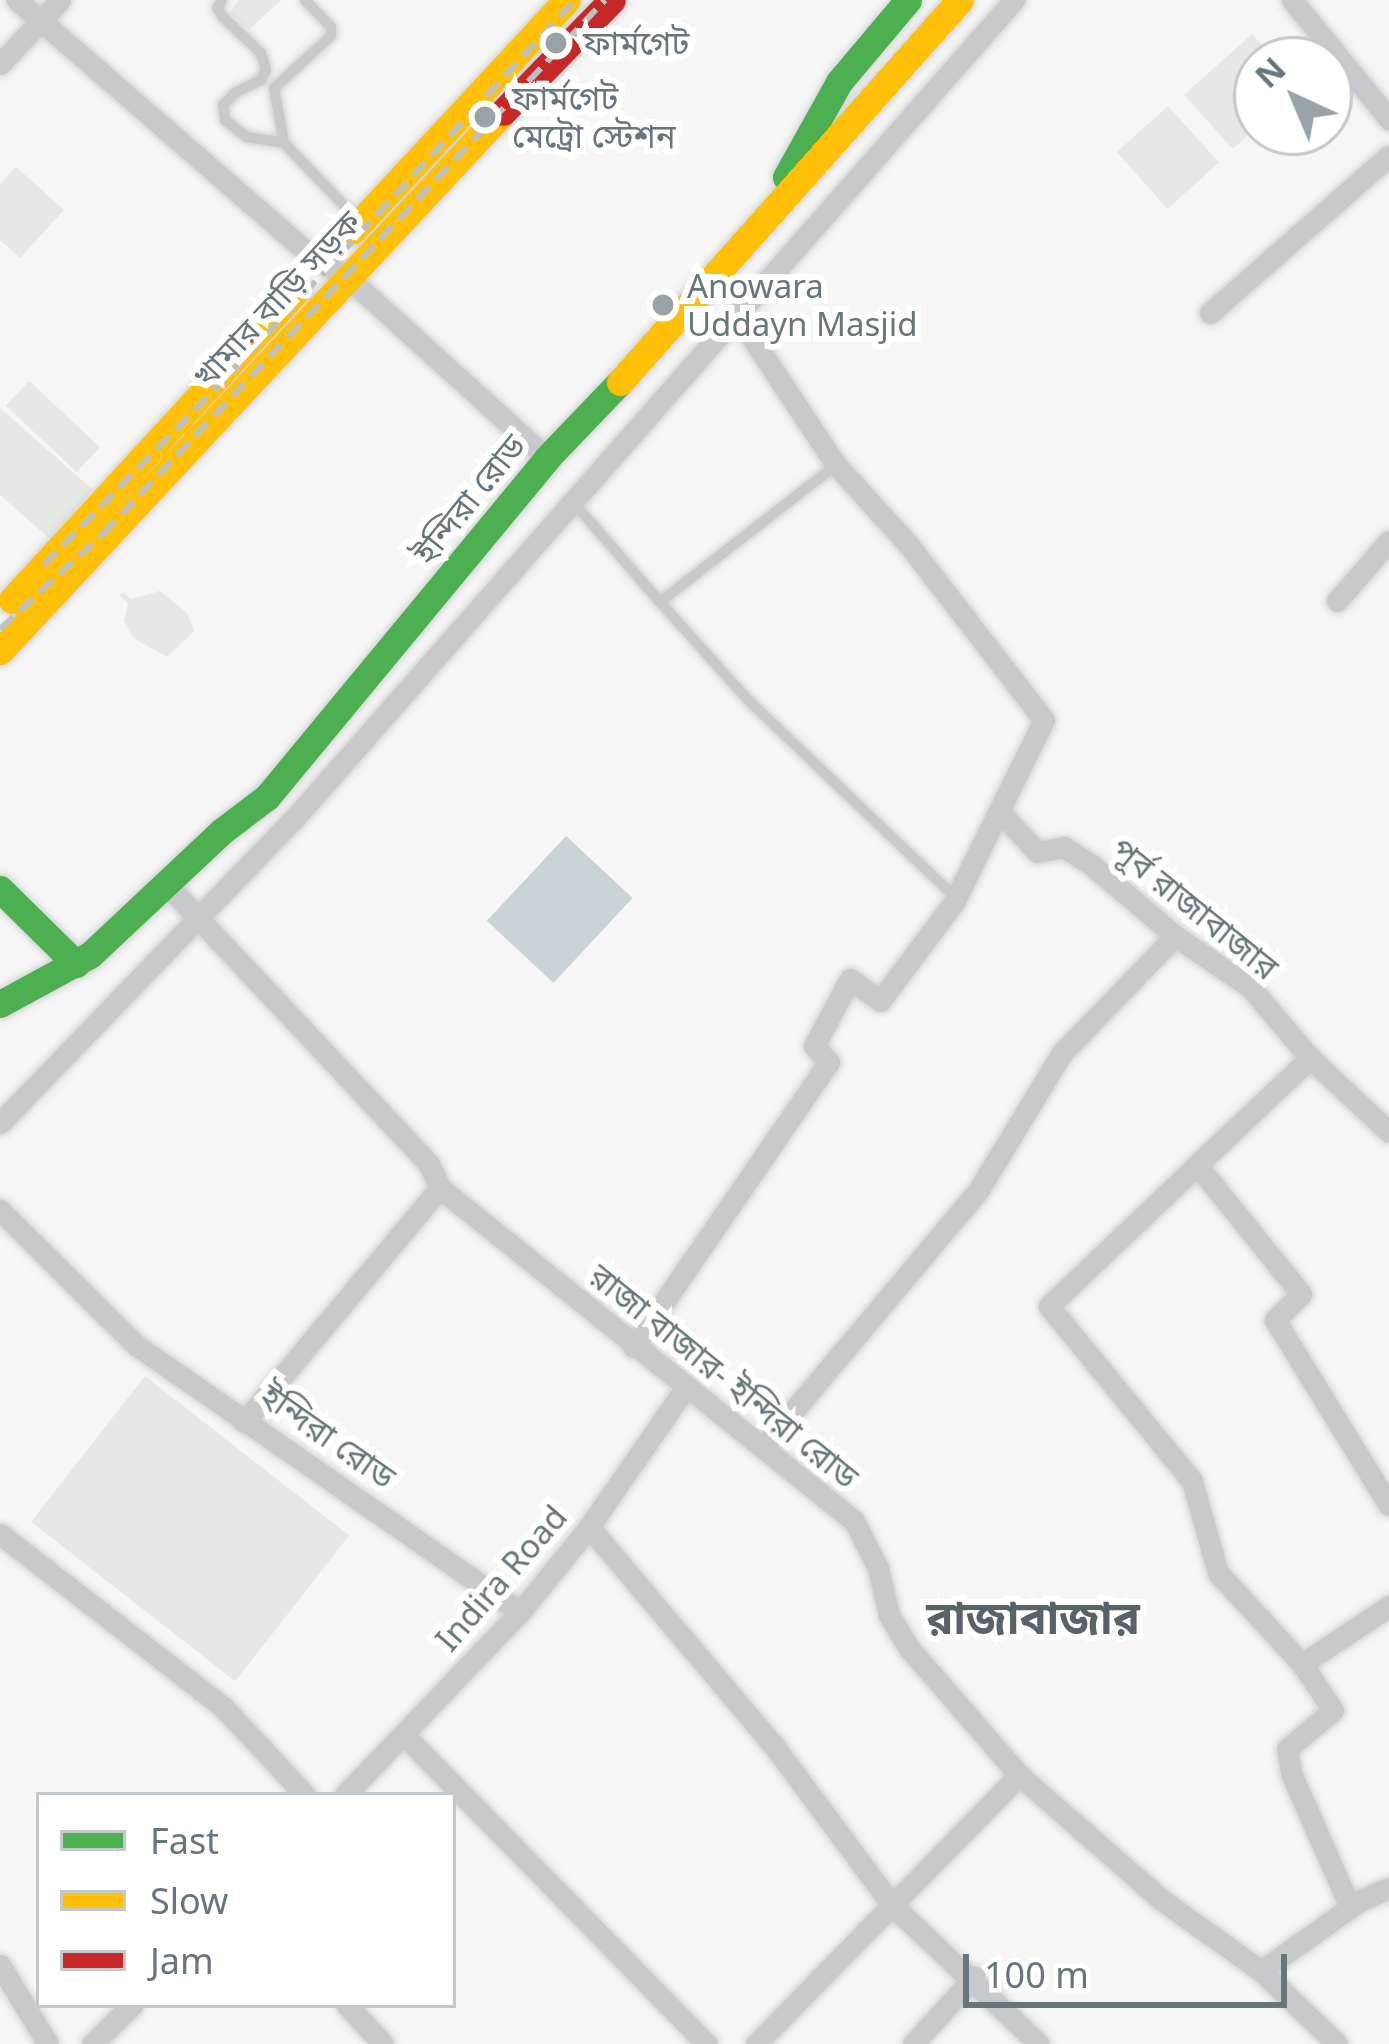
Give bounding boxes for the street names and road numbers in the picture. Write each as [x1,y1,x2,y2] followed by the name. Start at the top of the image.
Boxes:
[185,202,369,396] street label: খামার বাড়ি সড়ক
[405,426,533,572] street label: ইন্দিরা রোড
[1104,829,1286,987] street label: পূর্ব রাজাবাজার
[582,1255,866,1497] street label: রাজা বাজার- ইন্দিরা রোড
[253,1375,403,1497] street label: ইন্দিরা রোড
[427,1497,575,1659] street label: Indira Road

